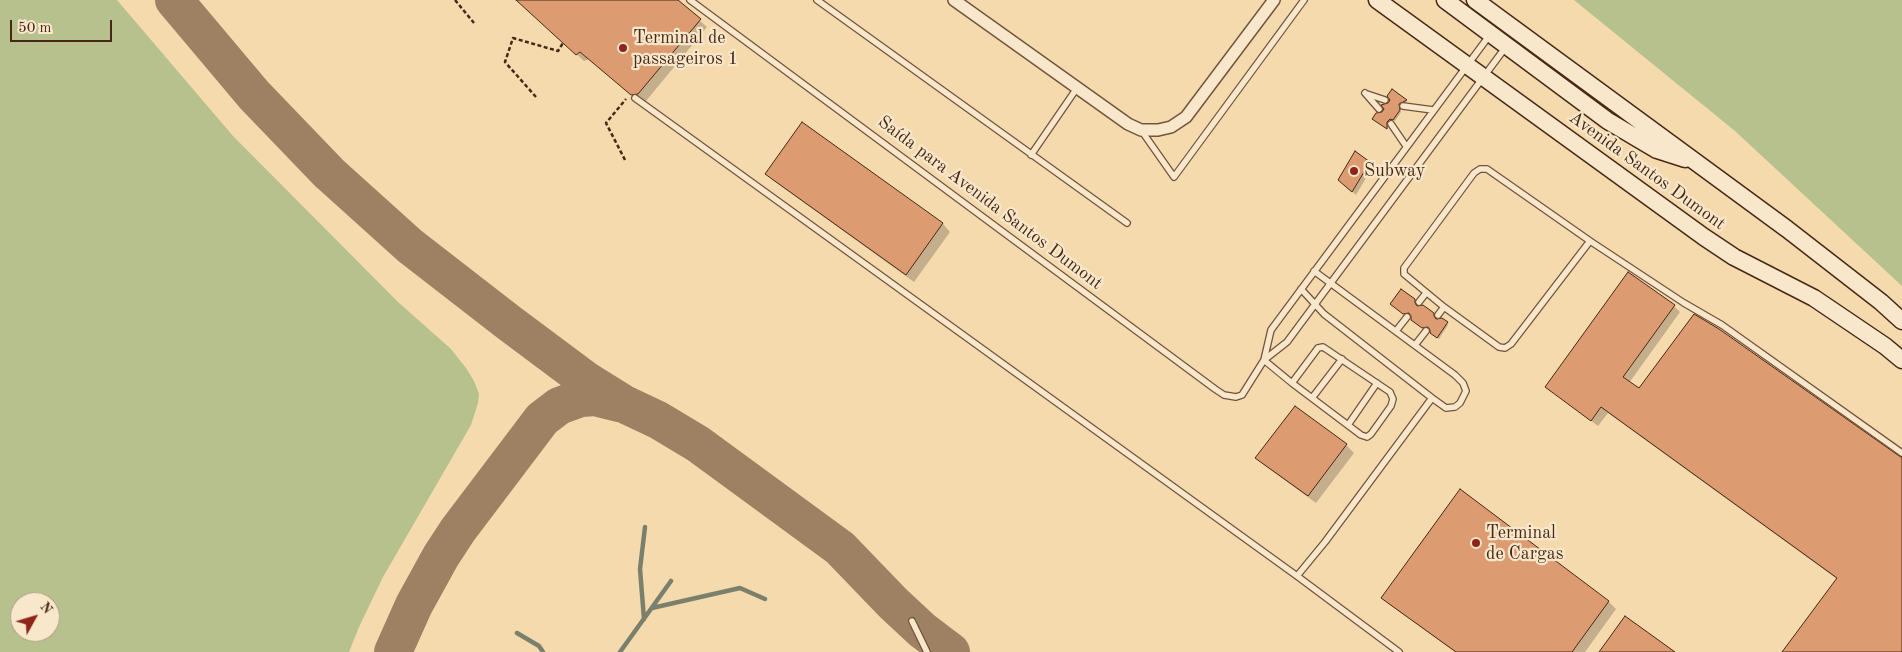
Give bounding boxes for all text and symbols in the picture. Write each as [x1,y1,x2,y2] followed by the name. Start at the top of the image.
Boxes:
[12,10,115,42] scale bar
[18,21,52,36] text: 50 m
[633,27,738,70] place label: Terminal de passageiros 1
[617,42,629,54] marker: Terminal de passageiros 1
[1565,107,1729,235] street label: Avenida Santos Dumont
[873,111,1107,295] street label: Saída para Avenida Santos Dumont
[1364,160,1425,182] place label: Subway
[1348,165,1360,177] marker: Subway
[1486,522,1563,564] place label: Terminal de Cargas
[1470,537,1482,549] marker: Terminal de Cargas
[10,592,60,642] north arrow
[37,600,55,617] text: N

